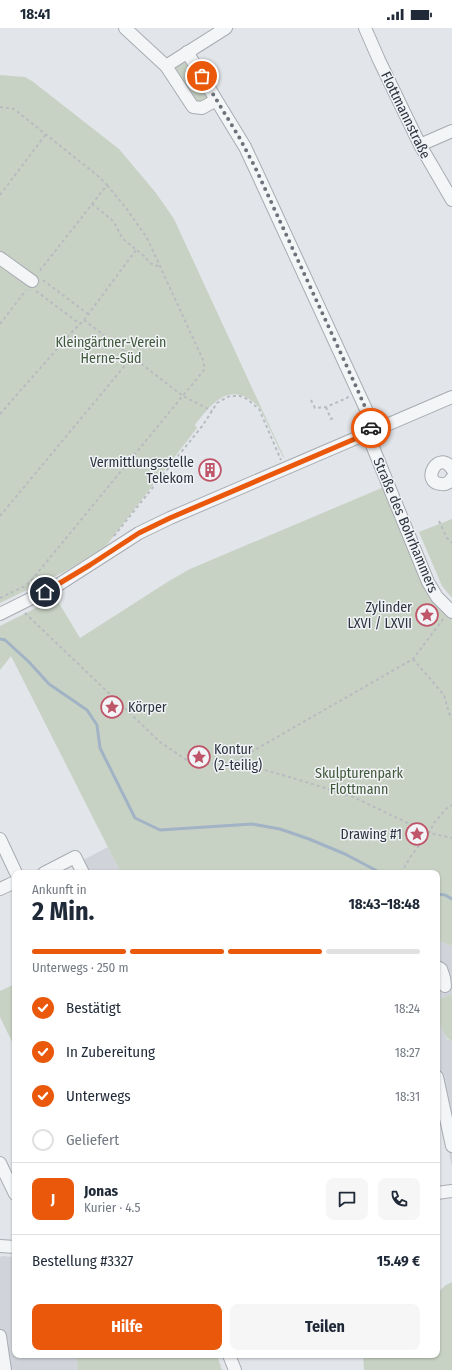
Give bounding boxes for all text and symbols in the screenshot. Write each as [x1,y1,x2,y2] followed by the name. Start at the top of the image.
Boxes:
[20,5,51,23] text: 18:41
[185,59,219,93] pin
[191,65,213,87] icon: bag
[377,69,434,162] street label: Flottmannstraße
[55,334,167,367] park label: Kleingärtner-Verein Herne-Süd
[351,408,391,448] courier
[360,417,382,439] icon: car
[90,454,194,487] place label: Vermittlungsstelle Telekom
[369,455,442,595] street label: Straße des Bohrhammers
[197,457,223,483] building icon: Vermittlungsstelle Telekom
[28,575,62,609] pin
[34,581,56,603] icon: home
[348,599,412,632] place label: Zylinder LXVI / LXVII
[414,602,440,628] place icon: Zylinder LXVI / LXVII
[99,694,125,720] place icon: Körper
[128,699,167,716] place label: Körper
[214,741,262,774] place label: Kontur (2-teilig)
[186,744,212,770] place icon: Kontur (2-teilig)
[315,765,404,798] park label: Skulpturenpark Flottmann
[404,821,430,847] place icon: Drawing #1
[341,826,402,843] place label: Drawing #1
[32,882,87,897] text: Ankunft in
[348,895,420,913] text: 18:43–18:48
[32,896,94,927] text: 2 Min.
[32,960,128,975] text: Unterwegs · 250 m
[32,997,54,1019] icon: check
[66,999,121,1017] text: Bestätigt
[394,1001,420,1016] text: 18:24
[32,1041,54,1063] icon: check
[66,1043,155,1061] text: In Zubereitung
[395,1045,420,1060] text: 18:27
[32,1085,54,1107] icon: check
[66,1087,131,1105] text: Unterwegs
[395,1089,420,1104] text: 18:31
[66,1131,119,1149] text: Geliefert
[326,1178,368,1220] button: chat
[378,1178,420,1220] button: phone
[84,1182,118,1200] text: Jonas
[51,1190,55,1208] text: J
[84,1200,140,1215] text: Kurier · 4.5
[32,1252,133,1270] text: Bestellung #3327
[377,1252,420,1270] text: 15.49 €
[32,1304,222,1350] button: Hilfe
[230,1304,420,1350] button: Teilen

